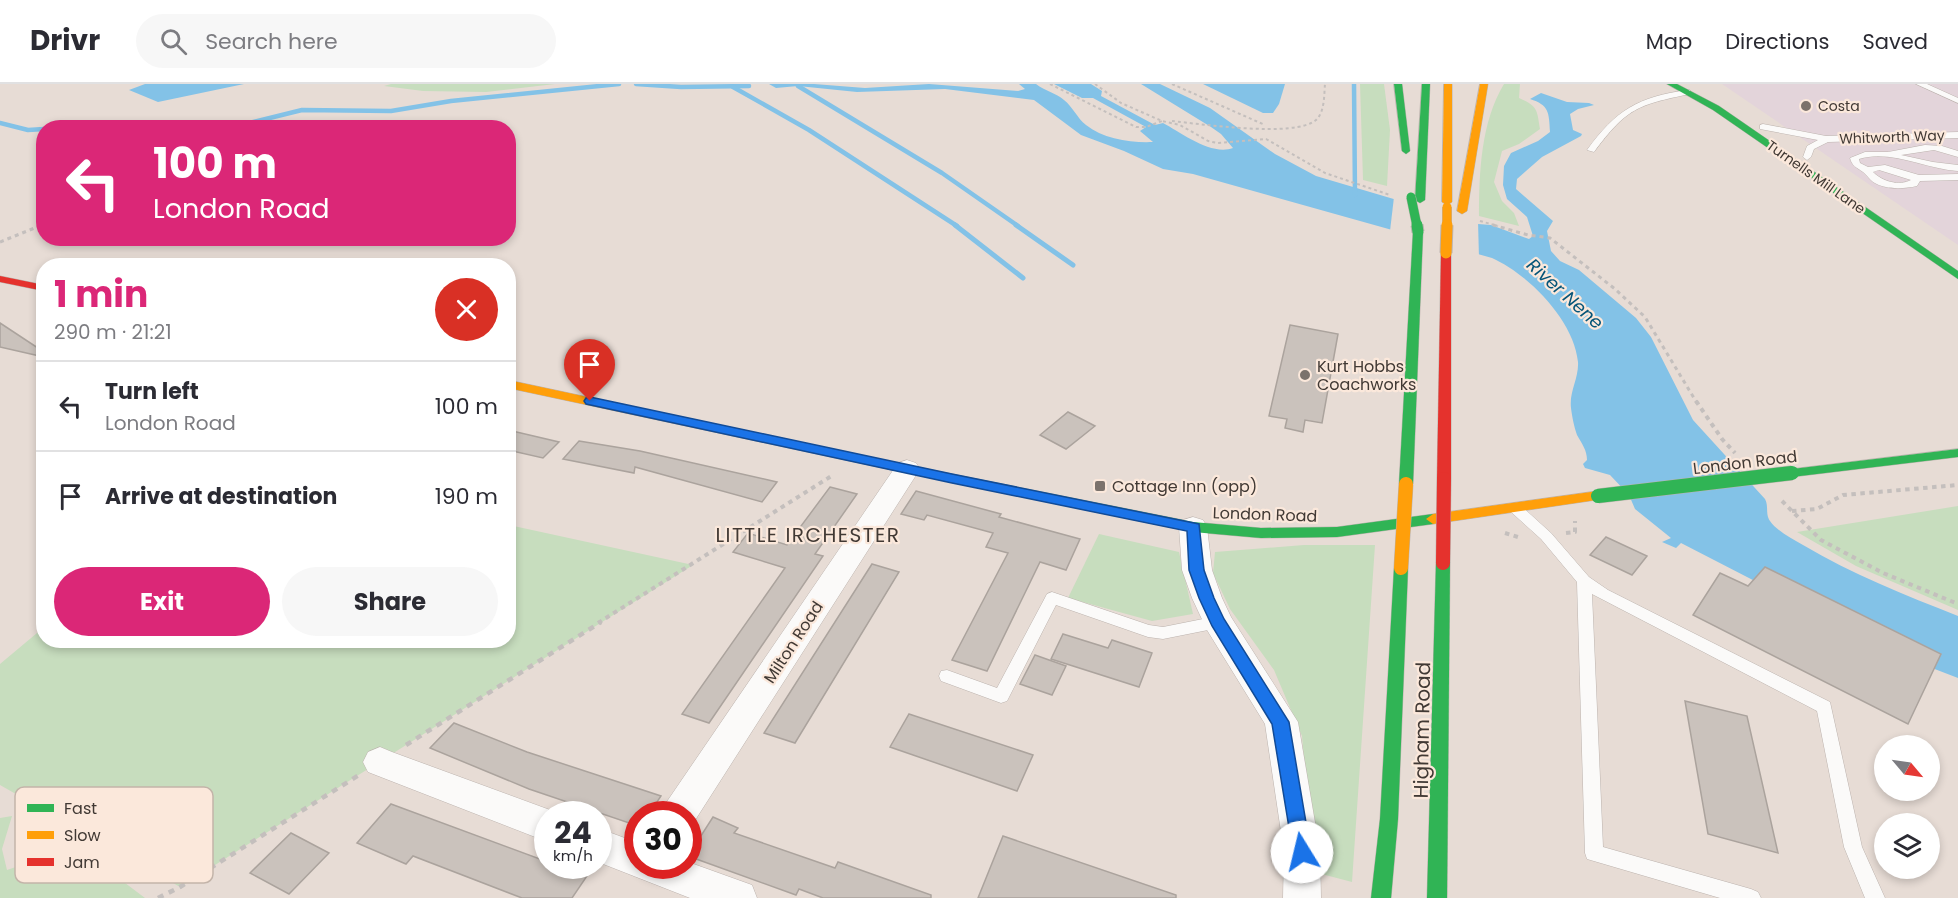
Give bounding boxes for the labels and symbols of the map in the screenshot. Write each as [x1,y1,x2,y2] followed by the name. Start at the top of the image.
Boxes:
[1818,96,1860,116] place label: Costa
[1799,99,1813,113] marker: Costa
[1839,125,1945,149] street label: Whitworth Way
[1763,135,1870,219] street label: Turnells Mill Lane
[1522,252,1609,335] water label: River Nene
[564,339,615,401] pin
[1317,355,1416,396] place label: Kurt Hobbs Coachworks
[1298,368,1312,382] marker: Kurt Hobbs Coachworks
[1692,445,1798,480] street label: London Road
[1112,475,1257,498] place label: Cottage Inn (opp)
[1093,479,1107,493] marker: Cottage Inn (opp)
[1212,501,1318,528] street label: London Road
[715,521,901,549] district label: LITTLE IRCHESTER
[758,597,829,688] street label: Milton Road
[1407,661,1437,799] street label: Higham Road
[1874,735,1940,801] north arrow
[15,787,213,883] legend
[64,797,97,820] text: Fast
[624,801,702,879] speed limit sign: 30
[1270,820,1334,884] position arrow
[64,824,101,847] text: Slow
[64,851,100,874] text: Jam

